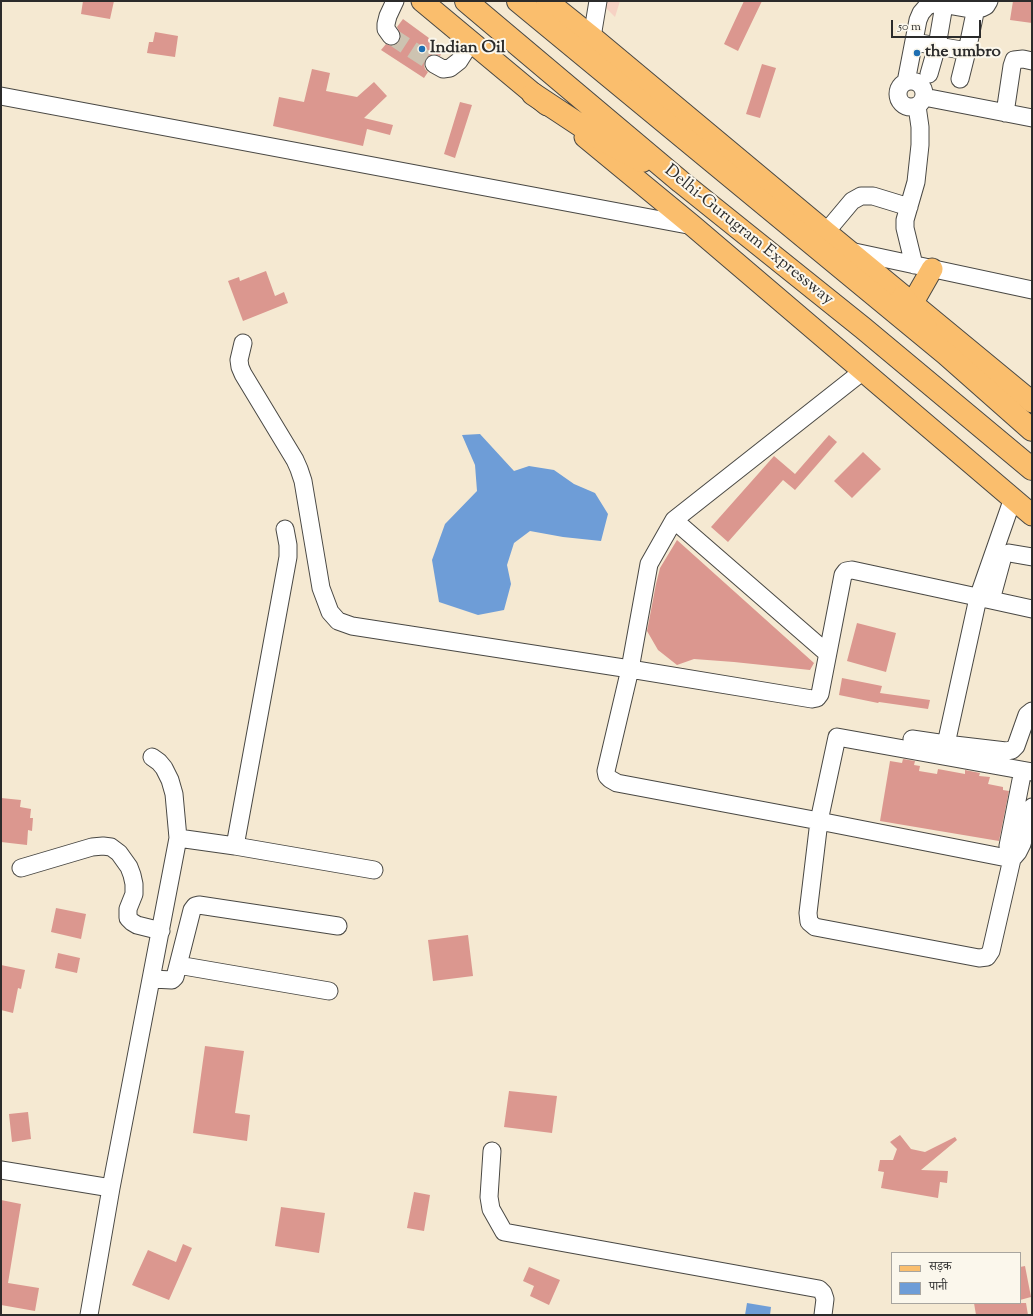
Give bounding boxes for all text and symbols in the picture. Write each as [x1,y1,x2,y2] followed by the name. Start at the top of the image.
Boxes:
[893,12,983,38] scale bar
[898,18,921,36] text: 50 m
[430,39,505,59] place label: Indian Oil
[925,43,1001,63] place label: the umbro
[417,44,427,54] marker: Indian Oil
[912,48,922,58] marker: the umbro
[659,161,837,311] street label: Delhi-Gurugram Expressway
[891,1252,1021,1304] legend
[929,1258,952,1276] text: सड़क
[929,1278,947,1296] text: पानी

